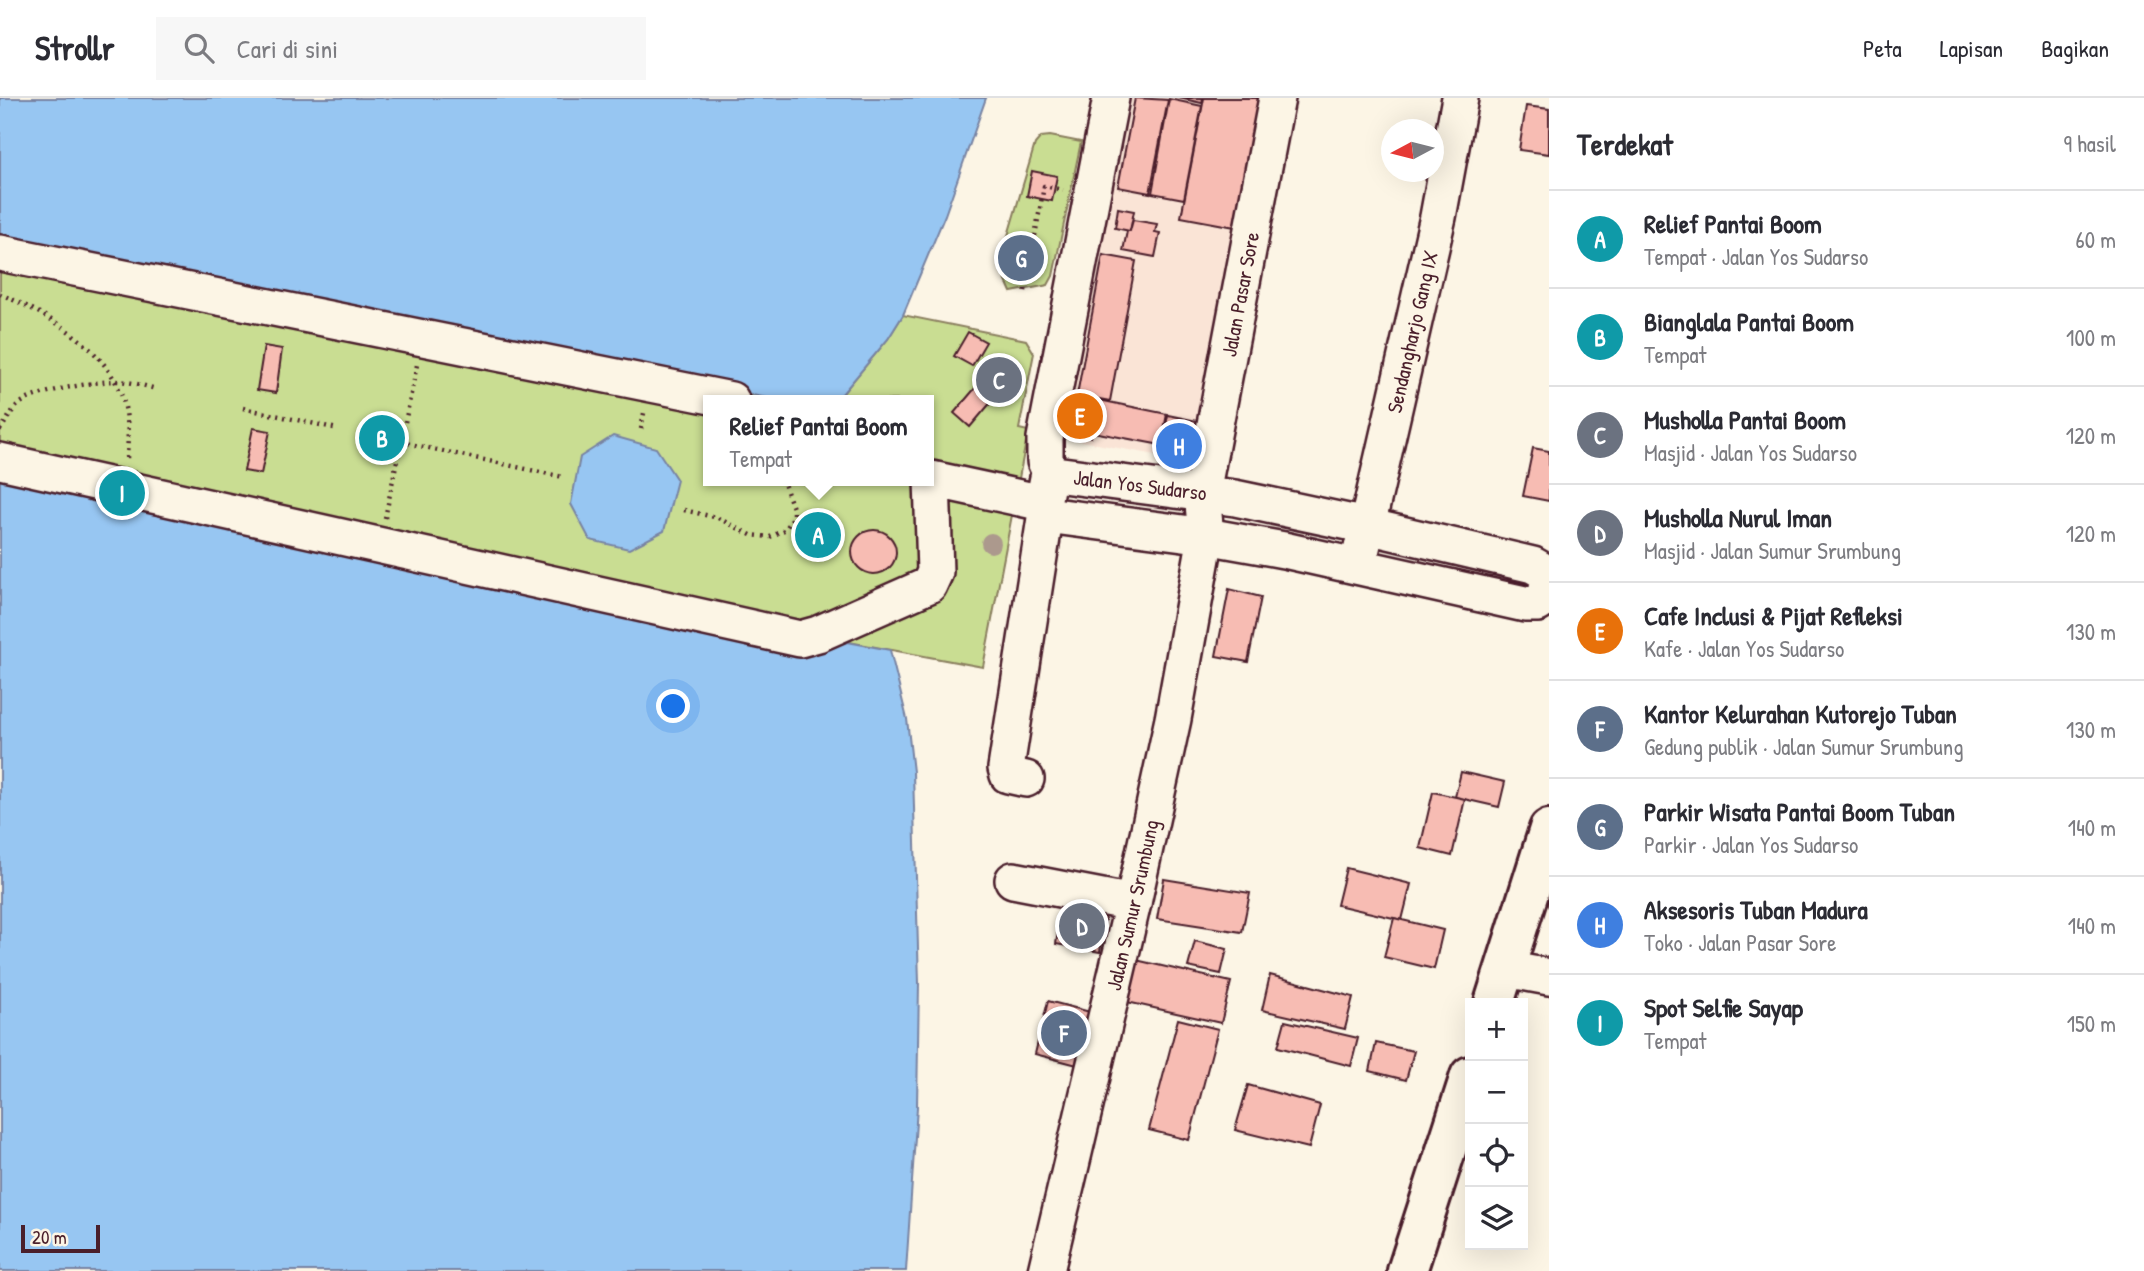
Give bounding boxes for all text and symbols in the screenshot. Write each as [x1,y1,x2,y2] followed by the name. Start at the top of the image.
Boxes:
[156,17,646,80] search box
[35,26,114,70] text: Strollr
[180,29,218,67] icon: search
[236,31,338,66] text: Cari di sini
[1863,32,1902,64] text: Peta
[1940,32,2003,64] text: Lapisan
[2041,32,2109,64] text: Bagikan
[1381,119,1444,182] north arrow
[1577,124,1673,164] text: Terdekat
[2063,128,2116,159] text: 9 hasil
[1644,206,1822,241] text: Relief Pantai Boom
[1594,224,1606,255] text: A
[2076,224,2116,255] text: 60 m
[1214,229,1266,359] street label: Jalan Pasar Sore
[998,232,1044,284] pin: G
[1644,241,1868,272] text: Tempat · Jalan Yos Sudarso
[1379,247,1444,416] street label: Sendangharjo Gang IX
[1644,304,1854,339] text: Bianglala Pantai Boom
[1594,322,1606,353] text: B
[2066,322,2116,353] text: 100 m
[1644,339,1706,370] text: Tempat
[976,354,1022,406] pin: C
[1057,390,1103,442] pin: E
[703,395,934,486] popup
[1644,402,1846,437] text: Musholla Pantai Boom
[730,408,907,443] text: Relief Pantai Boom
[359,412,405,464] pin: B
[1156,420,1202,472] pin: H
[1594,420,1606,451] text: C
[2066,420,2116,451] text: 120 m
[1644,437,1857,468] text: Masjid · Jalan Yos Sudarso
[730,443,792,474] text: Tempat
[1072,462,1208,508] street label: Jalan Yos Sudarso
[99,467,145,519] pin: I
[1644,500,1832,535] text: Musholla Nurul Iman
[795,509,841,561] pin: A
[1595,518,1605,549] text: D
[2066,518,2116,549] text: 120 m
[1644,535,1901,566] text: Masjid · Jalan Sumur Srumbung
[1644,598,1903,633] text: Cafe Inclusi & Pijat Refleksi
[1595,616,1605,647] text: E
[2066,616,2116,647] text: 130 m
[1644,633,1844,664] text: Kafe · Jalan Yos Sudarso
[656,689,690,723] your location
[1644,696,1957,731] text: Kantor Kelurahan Kutorejo Tuban
[1596,714,1604,745] text: F
[2066,714,2116,745] text: 130 m
[1644,731,1963,762] text: Gedung publik · Jalan Sumur Srumbung
[1644,794,1955,829] text: Parkir Wisata Pantai Boom Tuban
[1594,812,1606,843] text: G
[2068,812,2116,843] text: 140 m
[1098,817,1165,993] street label: Jalan Sumur Srumbung
[1644,829,1858,860] text: Parkir · Jalan Yos Sudarso
[1644,892,1868,927] text: Aksesoris Tuban Madura
[1059,900,1105,952] pin: D
[1595,910,1605,941] text: H
[2068,910,2116,941] text: 140 m
[1644,927,1836,958] text: Toko · Jalan Pasar Sore
[1644,990,1803,1025] text: Spot Selfie Sayap
[1465,998,1528,1250] map controls
[1465,998,1528,1061] button: +
[1041,1007,1087,1059] pin: F
[1597,1008,1603,1039] text: I
[2067,1008,2116,1039] text: 150 m
[1644,1025,1706,1056] text: Tempat
[1465,1061,1528,1124] button: −
[1465,1124,1528,1187] button: locate
[1465,1187,1528,1250] button: layers
[21,1222,100,1254] scale bar
[32,1224,67,1250] text: 20 m

